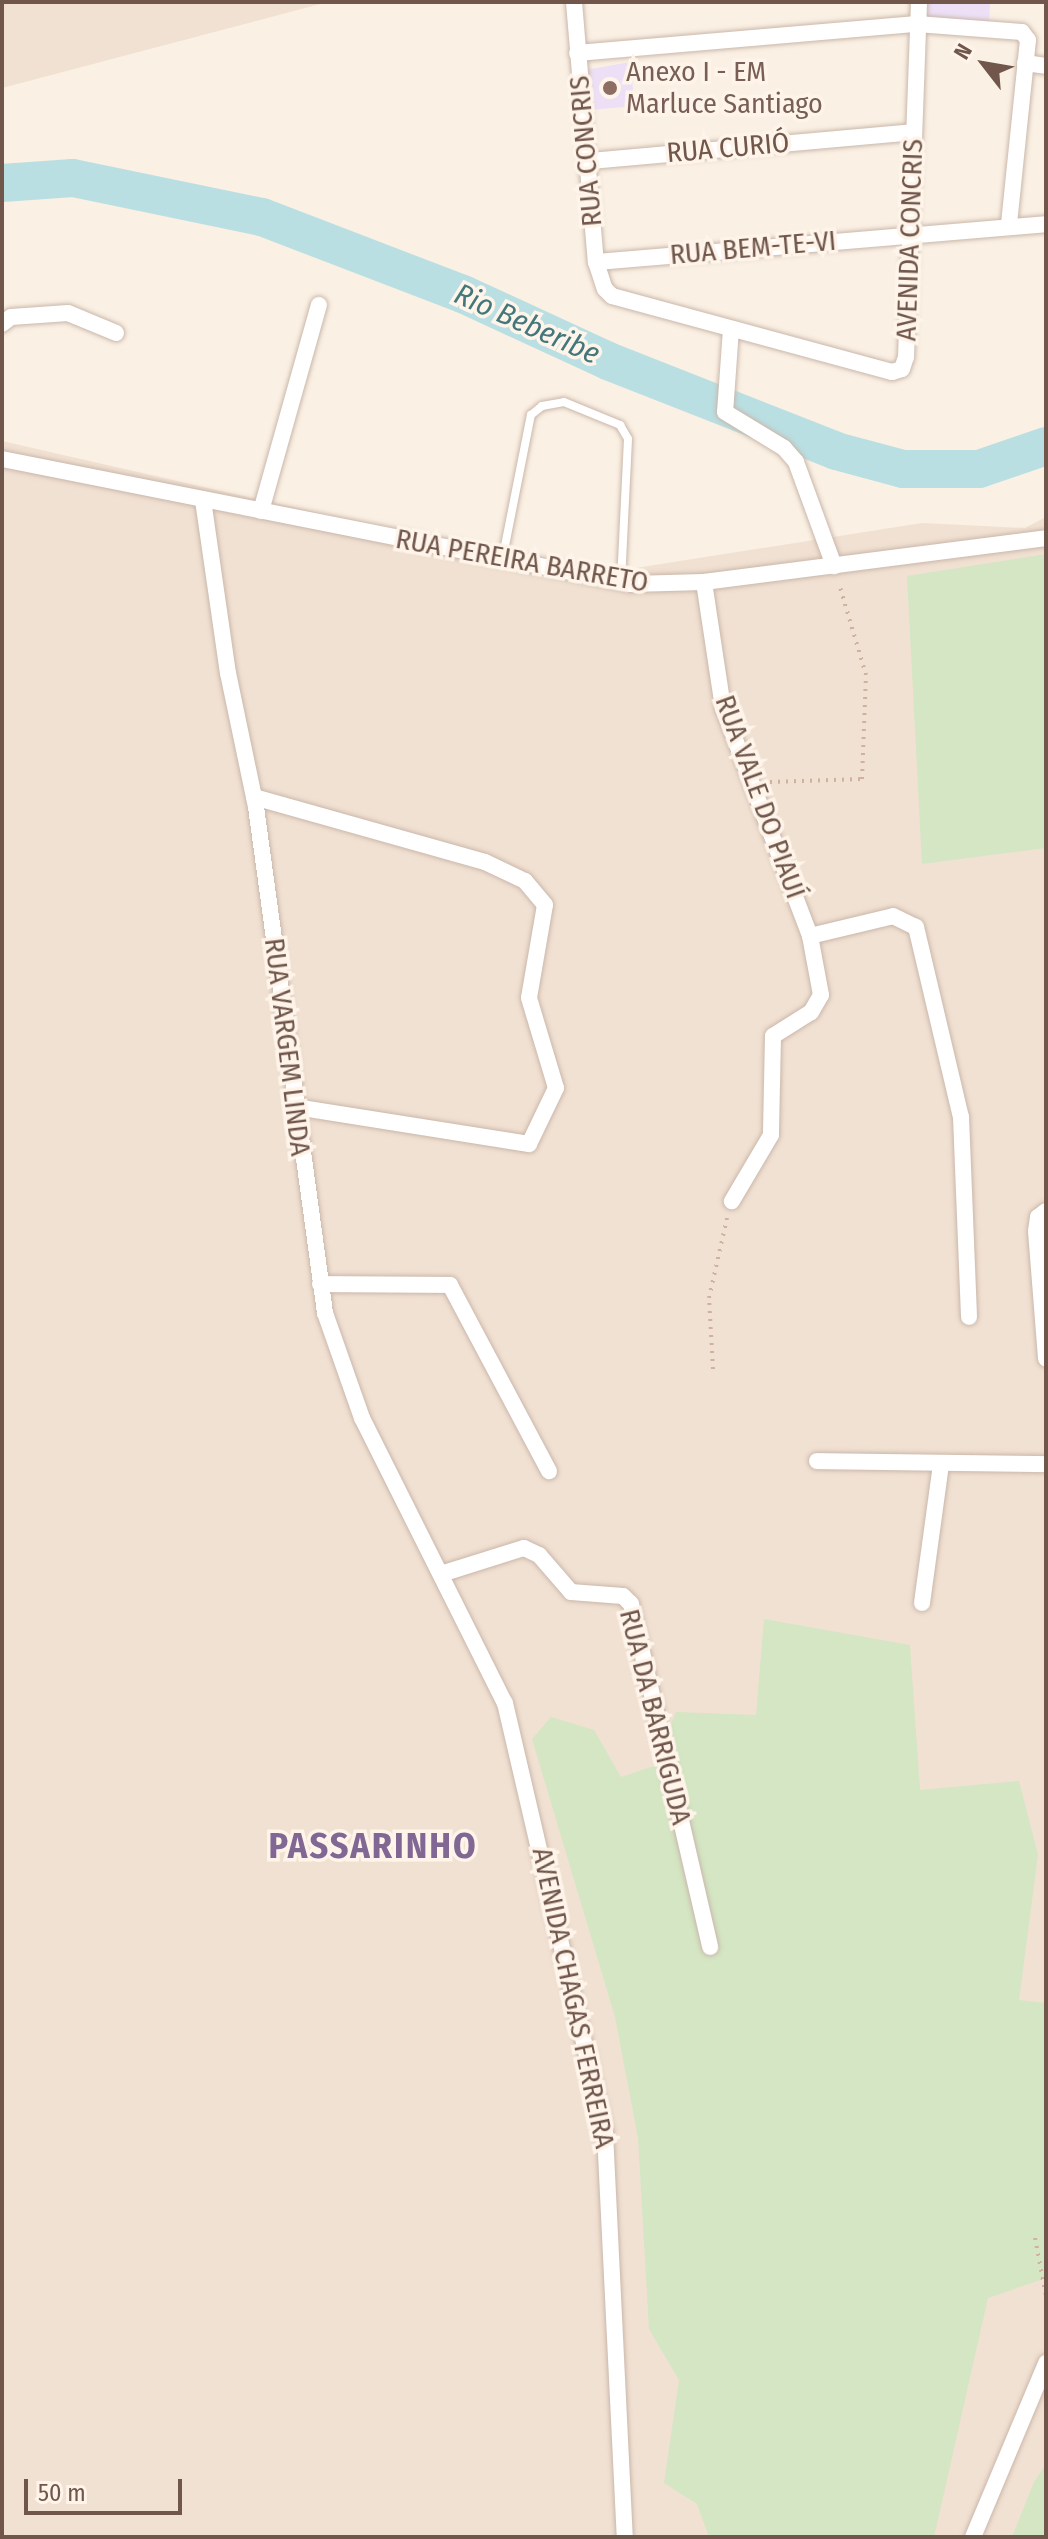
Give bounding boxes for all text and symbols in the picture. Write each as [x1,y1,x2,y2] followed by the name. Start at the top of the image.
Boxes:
[944,24,1024,104] north arrow
[948,39,978,64] text: N
[626,55,823,121] place label: Anexo I - EM Marluce Santiago
[563,74,609,228] street label: RUA CONCRIS
[601,79,619,97] marker: Anexo I - EM Marluce Santiago
[665,126,791,170] street label: RUA CURIÓ
[890,138,930,342] street label: AVENIDA CONCRIS
[669,224,837,272] street label: RUA BEM-TE-VI
[449,276,605,372] water label: Rio Beberibe
[393,522,651,600] street label: RUA PEREIRA BARRETO
[708,691,812,903] street label: RUA VALE DO PIAUÍ
[257,936,317,1158] street label: RUA VARGEM LINDA
[612,1606,698,1828] street label: RUA DA BARRIGUDA
[268,1825,478,1869] district label: PASSARINHO
[525,1845,621,2151] street label: AVENIDA CHAGAS FERREIRA
[28,2463,186,2513] scale bar
[38,2479,86,2507] text: 50 m

